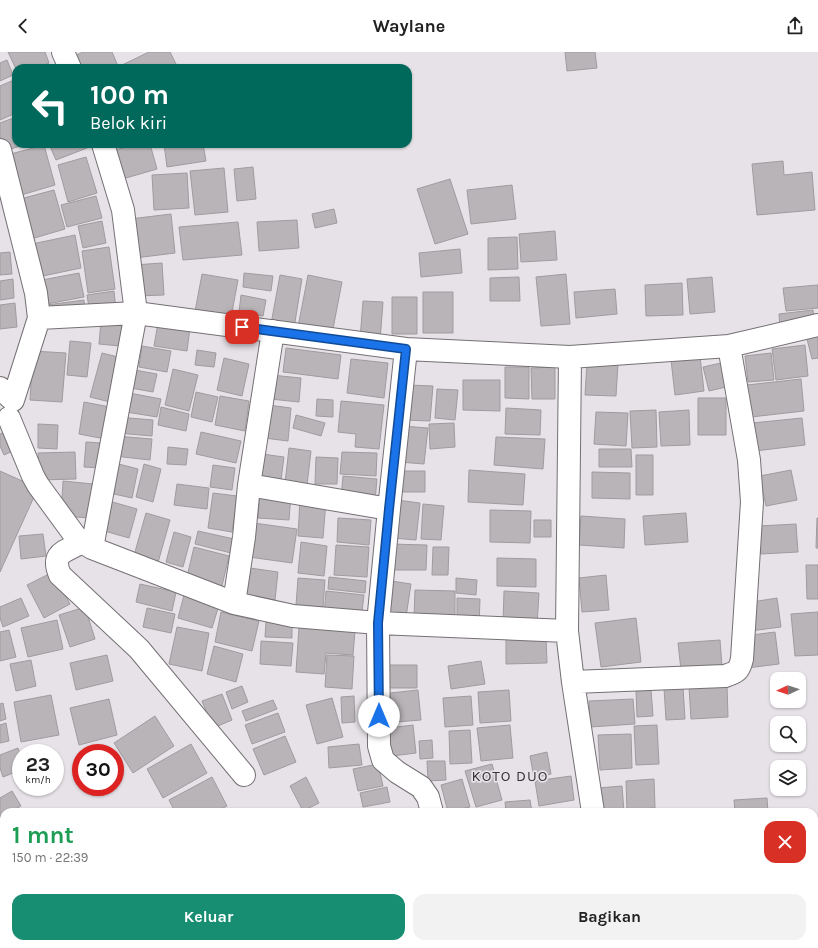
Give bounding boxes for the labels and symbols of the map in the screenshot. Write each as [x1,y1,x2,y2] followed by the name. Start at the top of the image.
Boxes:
[225,310,259,344] pin
[770,672,806,708] north arrow
[358,695,400,737] position arrow
[72,744,124,796] speed limit sign: 30
[472,767,548,785] district label: KOTO DUO

